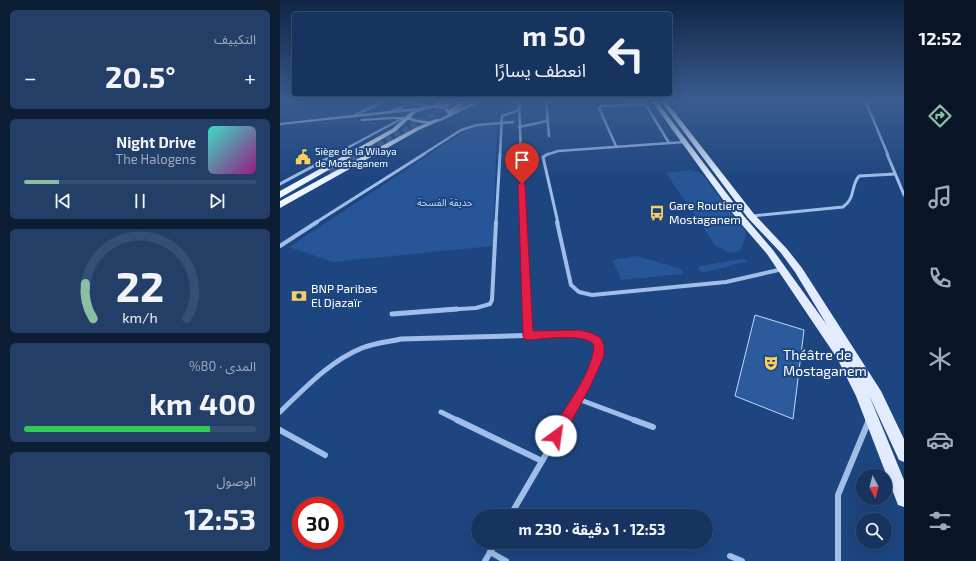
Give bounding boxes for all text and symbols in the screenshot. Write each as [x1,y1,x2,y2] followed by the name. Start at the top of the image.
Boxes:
[522,18,586,52] text: 50 m
[918,27,962,49] text: 12:52
[600,28,652,80] icon: left
[214,31,256,47] text: التكييف
[105,58,176,94] text: 20.5°
[495,59,586,81] text: انعطف يسارًا
[24,64,37,90] text: −
[244,64,256,90] text: +
[926,102,954,130] icon: directions
[116,133,196,151] text: Night Drive
[505,143,539,184] pin
[315,145,397,169] place label: Siège de la Wilaya de Mostaganem
[294,148,312,166] public building icon: Siège de la Wilaya de Mostaganem
[511,149,533,171] icon: arrive
[116,151,196,167] text: The Halogens
[926,183,954,211] icon: music
[52,190,74,212] icon: previous
[129,190,151,212] icon: pause
[206,190,228,212] icon: next
[417,196,473,208] park label: حديقة الفسحة
[669,198,743,226] place label: Gare Routiere Mostaganem
[648,204,666,222] bus stop icon: Gare Routiere Mostaganem
[116,259,164,309] text: 22
[926,264,954,292] icon: phone
[311,281,377,310] place label: BNP Paribas El Djazaïr
[290,287,308,305] bank icon: BNP Paribas El Djazaïr
[122,308,158,325] text: km/h
[926,345,954,373] icon: climate
[783,346,867,379] place label: Théâtre de Mostaganem
[762,354,780,372] theatre icon: Théâtre de Mostaganem
[189,358,256,374] text: المدى · 80%
[149,385,256,421] text: 400 km
[535,415,577,457] position arrow
[926,426,954,454] icon: car
[856,469,892,505] north arrow
[856,469,892,549] map controls
[216,473,256,489] text: الوصول
[292,497,344,549] speed limit sign: 30
[184,500,256,536] text: 12:53
[926,507,954,535] icon: filters
[856,513,892,549] button: search
[519,520,665,538] text: 12:53 · 1 دقيقة · 230 m

